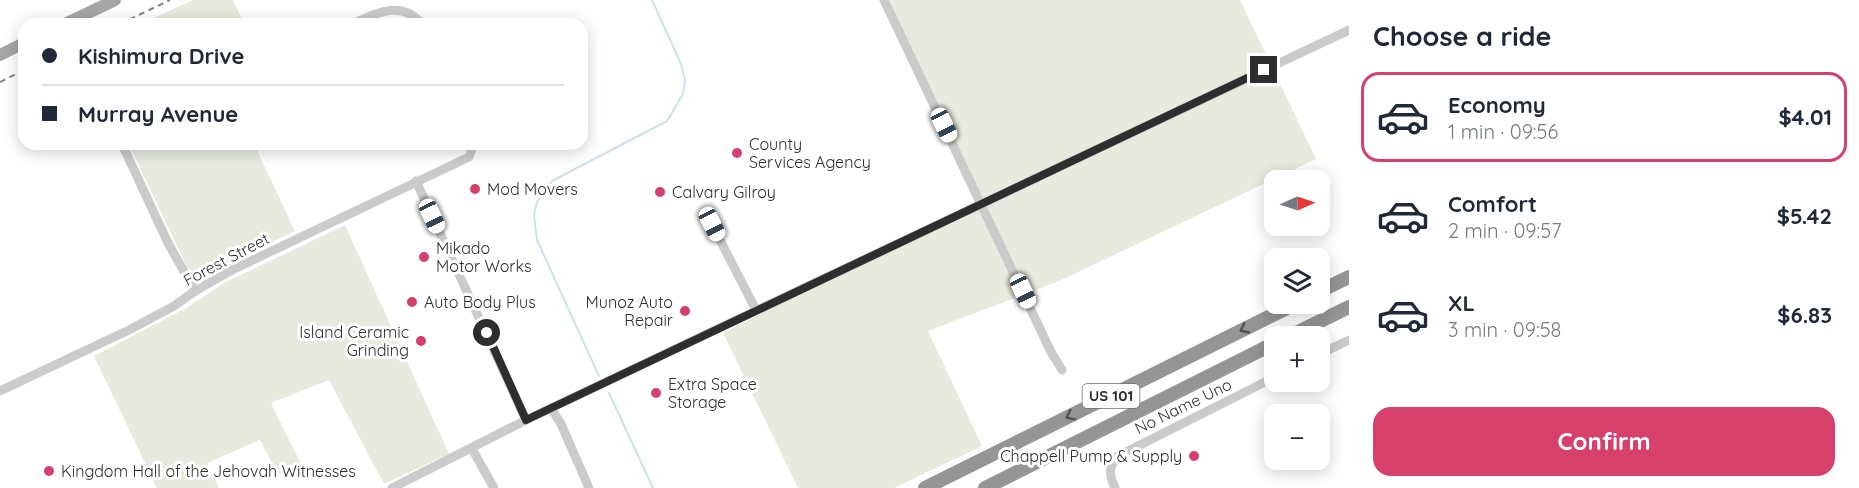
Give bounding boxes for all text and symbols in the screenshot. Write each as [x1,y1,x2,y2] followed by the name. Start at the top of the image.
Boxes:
[1373,19,1551,53] text: Choose a ride
[78,42,244,70] text: Kishimura Drive
[1250,56,1277,83] route end
[1376,90,1430,144] icon: car
[1448,91,1546,119] text: Economy
[78,100,238,128] text: Murray Avenue
[1778,103,1832,131] text: $4.01
[928,105,960,145] car
[1448,119,1558,144] text: 1 min · 09:56
[749,134,871,172] place label: County Services Agency
[730,146,744,160] marker: County Services Agency
[1264,170,1330,236] north arrow
[1264,170,1330,470] map controls
[487,179,578,199] place label: Mod Movers
[468,182,482,196] marker: Mod Movers
[672,182,776,202] place label: Calvary Gilroy
[653,185,667,199] marker: Calvary Gilroy
[1376,189,1430,243] icon: car
[1448,190,1537,218] text: Comfort
[416,196,448,236] car
[1777,202,1832,230] text: $5.42
[696,204,728,244] car
[1448,218,1561,243] text: 2 min · 09:57
[180,228,272,290] street label: Forest Street
[436,238,531,276] place label: Mikado Motor Works
[1264,248,1330,314] button: layers
[417,250,431,264] marker: Mikado Motor Works
[1007,271,1039,311] car
[1376,288,1430,342] icon: car
[1448,289,1475,317] text: XL
[424,292,536,312] place label: Auto Body Plus
[586,292,673,330] place label: Munoz Auto Repair
[405,295,419,309] marker: Auto Body Plus
[1777,301,1832,329] text: $6.83
[678,304,692,318] marker: Munoz Auto Repair
[1448,317,1561,342] text: 3 min · 09:58
[473,319,500,346] route start
[299,322,409,360] place label: Island Ceramic Grinding
[1240,322,1251,333] one-way arrow
[1264,326,1330,392] button: +
[414,334,428,348] marker: Island Ceramic Grinding
[668,374,757,412] place label: Extra Space Storage
[1131,374,1235,438] street label: No Name Uno
[1082,384,1140,408] road number: US 101
[649,386,663,400] marker: Extra Space Storage
[1264,404,1330,470] button: −
[1373,407,1835,476] button: Confirm
[1065,409,1076,421] one-way arrow
[1000,446,1182,466] place label: Chappell Pump & Supply
[1187,449,1201,463] marker: Chappell Pump & Supply
[61,461,356,481] place label: Kingdom Hall of the Jehovah Witnesses
[42,464,56,478] marker: Kingdom Hall of the Jehovah Witnesses

